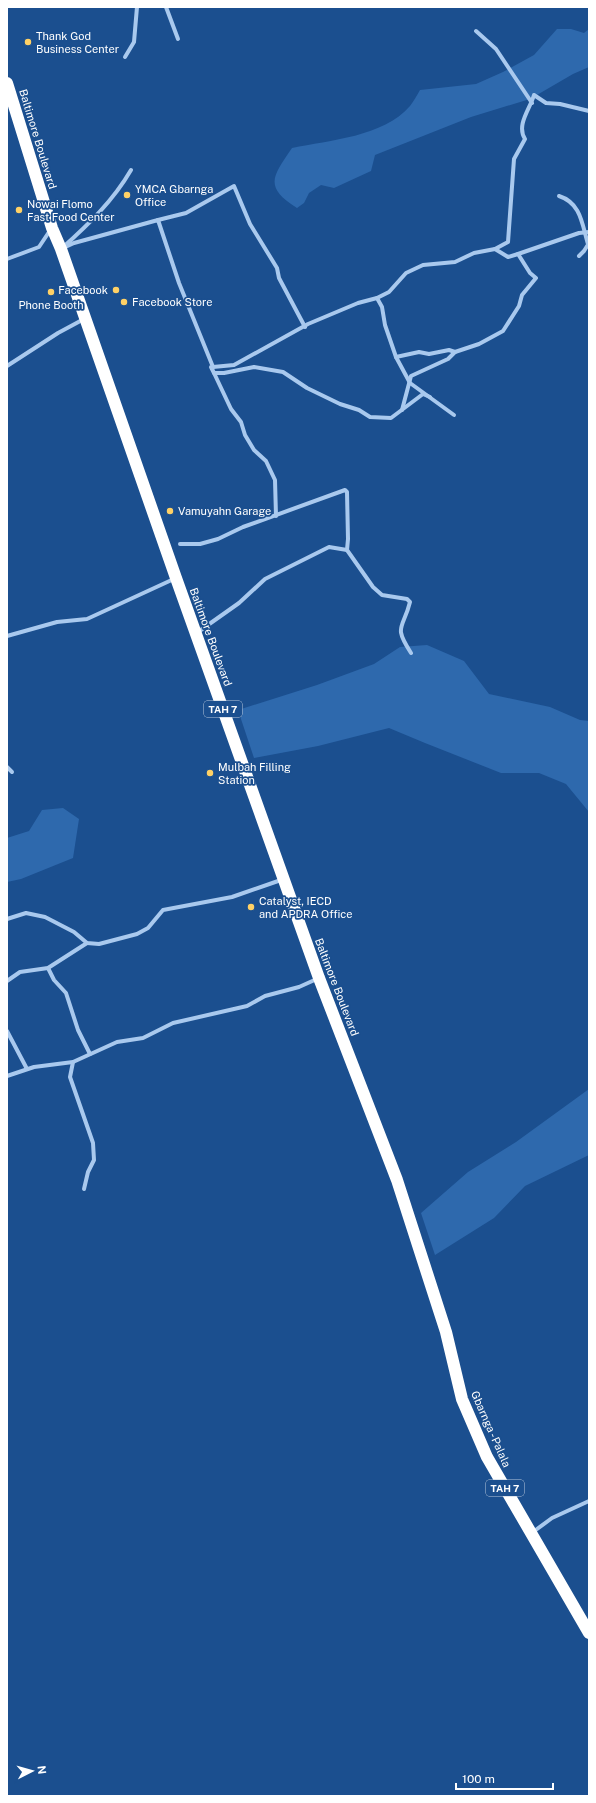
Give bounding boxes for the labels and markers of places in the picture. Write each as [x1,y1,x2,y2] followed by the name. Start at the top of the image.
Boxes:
[36,30,119,55] place label: Thank God Business Center
[23,37,33,47] marker: Thank God Business Center
[135,183,213,208] place label: YMCA Gbarnga Office
[122,190,132,200] marker: YMCA Gbarnga Office
[27,198,114,223] place label: Nowai Flomo Fast Food Center
[14,205,24,215] marker: Nowai Flomo Fast Food Center
[58,284,108,296] place label: Facebook
[111,285,121,295] marker: Facebook
[46,287,56,297] marker: Phone Booth
[132,296,212,308] place label: Facebook Store
[119,297,129,307] marker: Facebook Store
[19,299,83,311] place label: Phone Booth
[178,505,271,517] place label: Vamuyahn Garage
[165,506,175,516] marker: Vamuyahn Garage
[218,761,291,786] place label: Mulbah Filling Station
[205,768,215,778] marker: Mulbah Filling Station
[259,895,352,920] place label: Catalyst, IECD and APDRA Office
[246,902,256,912] marker: Catalyst, IECD and APDRA Office

